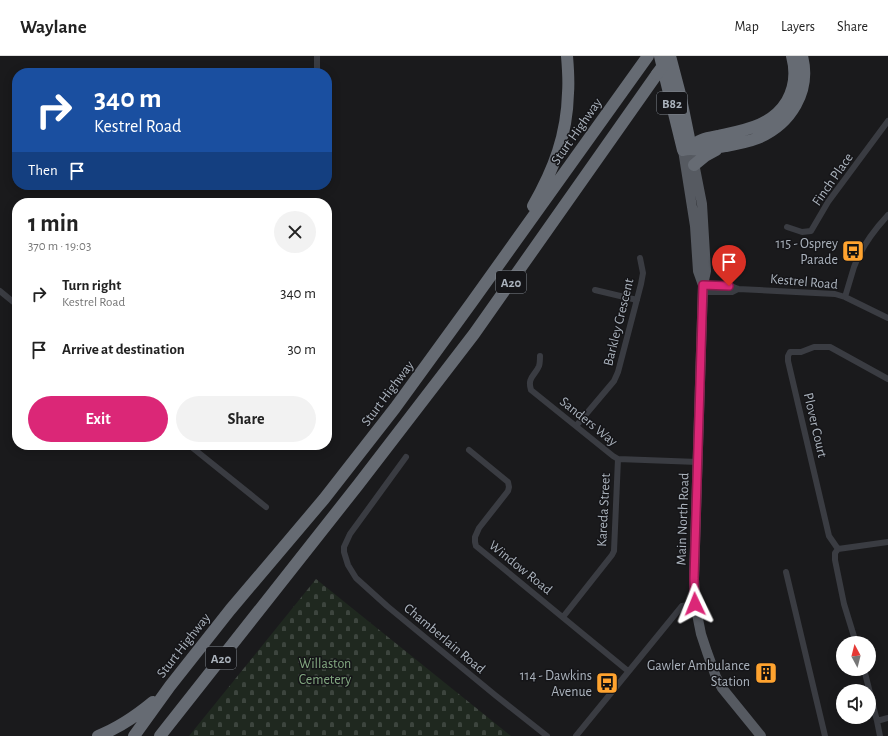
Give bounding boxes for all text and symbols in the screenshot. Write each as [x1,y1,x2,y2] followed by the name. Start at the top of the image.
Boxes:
[20,18,87,37] text: Waylane
[734,20,759,34] text: Map
[781,20,815,34] text: Layers
[837,20,868,34] text: Share
[28,84,80,136] icon: right
[94,85,162,113] text: 340 m
[657,92,687,114] road number: B82
[549,96,605,167] street label: Sturt Highway
[94,118,181,136] text: Kestrel Road
[810,151,856,208] street label: Finch Place
[66,160,88,182] icon: arrive
[28,163,58,178] text: Then
[274,211,316,253] button: close
[28,212,79,236] text: 1 min
[776,237,838,267] place label: 115 - Osprey Parade
[840,238,866,264] bus stop icon: 115 - Osprey Parade
[28,240,91,253] text: 370 m · 19:03
[712,245,746,286] pin
[718,251,740,273] icon: arrive
[496,271,526,293] road number: A20
[769,272,838,292] street label: Kestrel Road
[601,277,637,367] street label: Barkley Crescent
[62,278,121,293] text: Turn right
[28,283,50,305] icon: right
[280,286,316,301] text: 340 m
[62,296,125,309] text: Kestrel Road
[28,339,50,361] icon: arrive
[62,342,185,357] text: Arrive at destination
[287,342,316,357] text: 30 m
[359,358,417,429] street label: Sturt Highway
[801,391,829,460] street label: Plover Court
[557,394,620,449] street label: Sanders Way
[28,396,168,442] button: Exit
[176,396,316,442] button: Share
[595,472,613,547] street label: Kareda Street
[674,472,692,566] street label: Main North Road
[486,538,555,597] street label: Window Road
[674,583,716,625] position arrow
[401,601,488,677] street label: Chamberlain Road
[154,611,213,681] street label: Sturt Highway
[836,636,876,676] north arrow
[836,636,876,724] map controls
[206,647,236,669] road number: A20
[299,657,351,687] park label: Willaston Cemetery
[647,659,750,689] place label: Gawler Ambulance Station
[753,660,779,686] building icon: Gawler Ambulance Station
[520,669,592,699] place label: 114 - Dawkins Avenue
[594,670,620,696] bus stop icon: 114 - Dawkins Avenue
[836,684,876,724] button: sound

